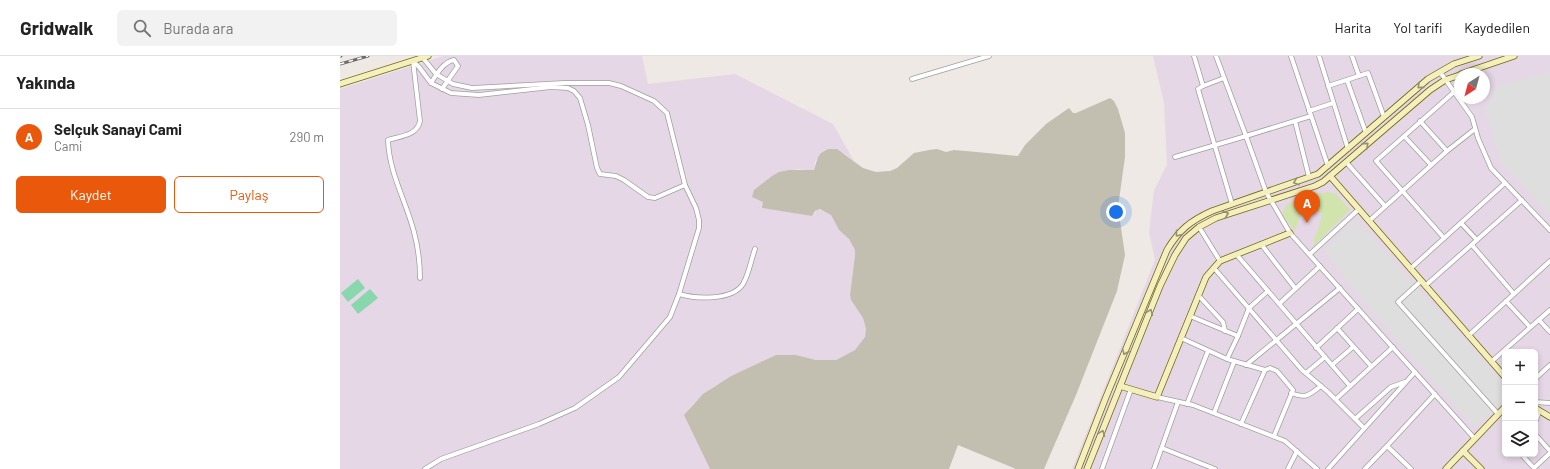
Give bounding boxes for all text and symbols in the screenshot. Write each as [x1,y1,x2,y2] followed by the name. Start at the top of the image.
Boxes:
[117,10,397,46] search box
[20,16,93,39] text: Gridwalk
[131,17,153,39] icon: search
[163,19,233,37] text: Burada ara
[1335,19,1371,36] text: Harita
[1393,19,1442,36] text: Yol tarifi
[1464,19,1530,36] text: Kaydedilen
[1454,68,1490,104] north arrow
[16,72,75,92] text: Yakında
[1418,82,1425,89] one-way arrow
[54,120,182,138] text: Selçuk Sanayi Cami
[25,129,33,145] text: A
[290,129,324,145] text: 290 m
[54,138,82,154] text: Cami
[1361,143,1368,150] one-way arrow
[16,176,166,213] button: Kaydet
[174,176,324,213] button: Paylaş
[1293,177,1300,185] one-way arrow
[1294,190,1320,223] pin: A
[1106,202,1126,222] your location
[1223,211,1230,219] one-way arrow
[1176,229,1183,236] one-way arrow
[1145,308,1153,315] one-way arrow
[1121,348,1129,355] one-way arrow
[1502,349,1538,457] map controls
[1502,349,1538,385] button: +
[1502,385,1538,421] button: −
[1502,421,1538,457] button: layers
[1097,429,1105,436] one-way arrow

